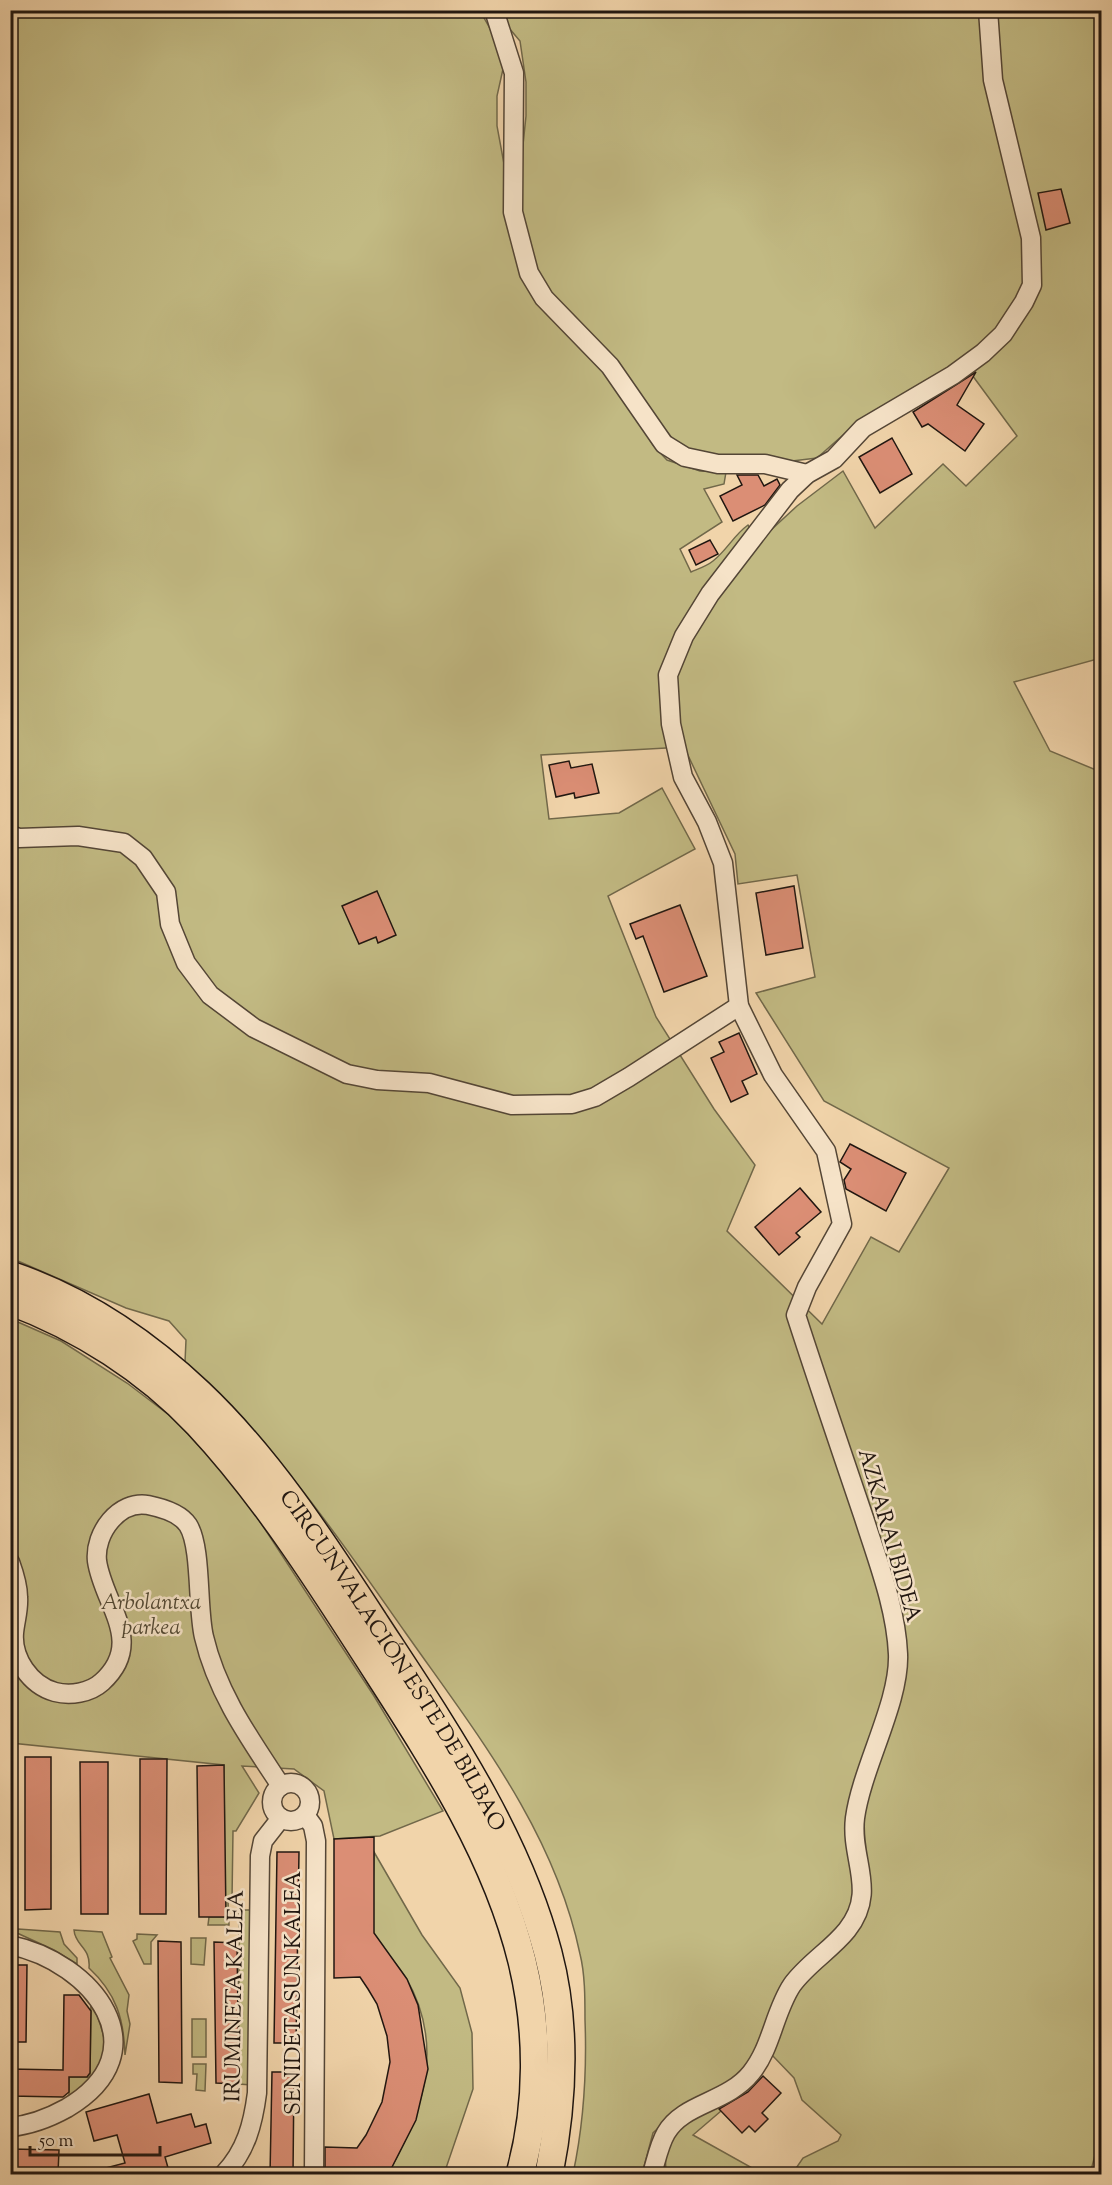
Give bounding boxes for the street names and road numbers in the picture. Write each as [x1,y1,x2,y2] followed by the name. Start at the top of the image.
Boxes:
[848,1445,928,1627] street label: AZKARAI BIDEA
[270,1484,512,1838] street label: CIRCUNVALACIÓN ESTE DE BILBAO
[279,1871,311,2115] street label: SENIDETASUN KALEA
[218,1890,254,2102] street label: IRUMINETA KALEA

